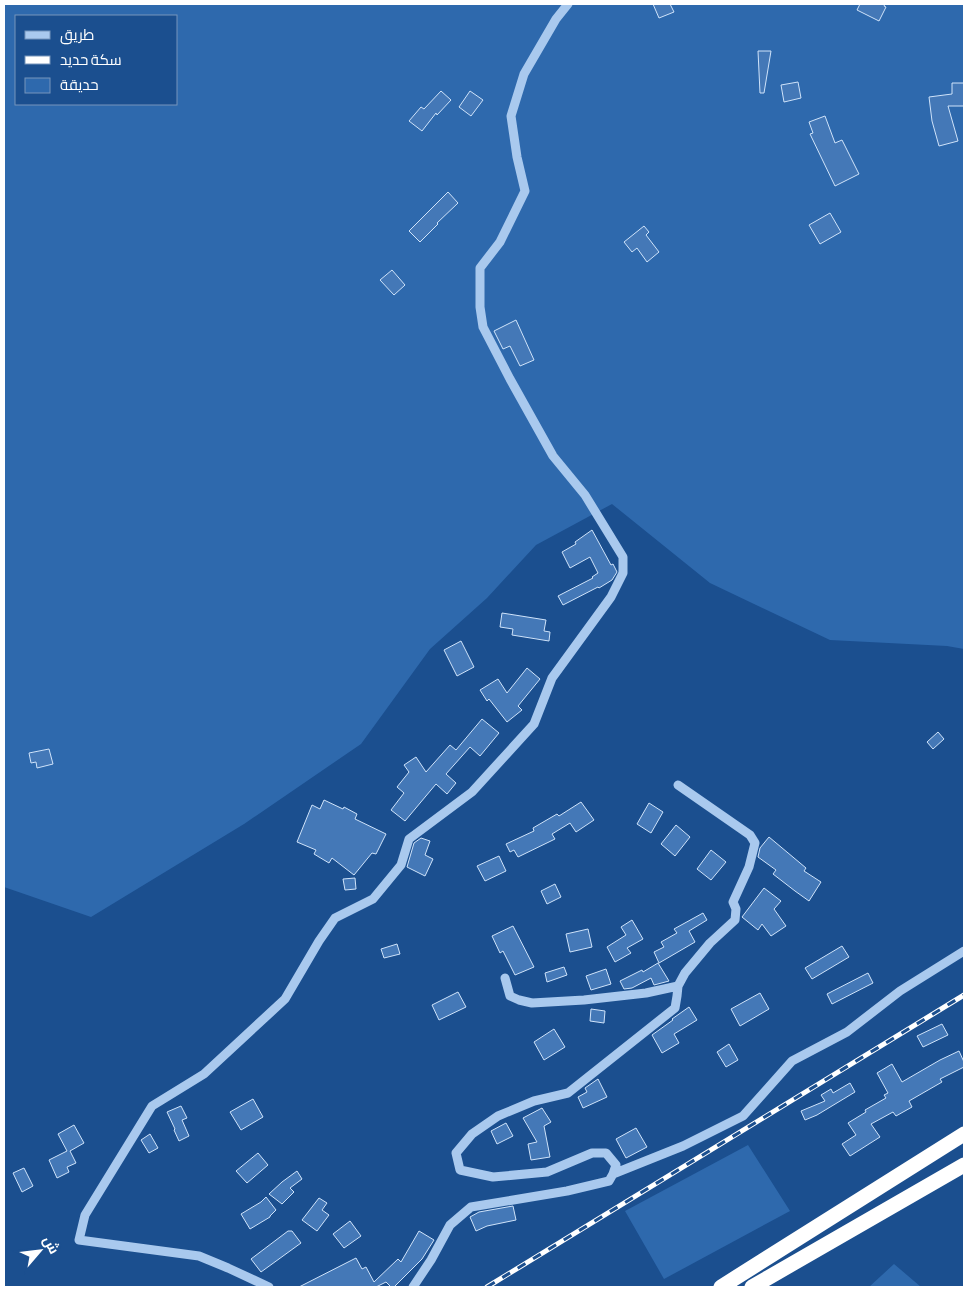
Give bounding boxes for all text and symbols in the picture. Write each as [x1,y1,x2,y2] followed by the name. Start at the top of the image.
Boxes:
[15,15,178,105] legend
[60,26,94,45] text: طريق
[60,51,122,70] text: سكة حديد
[60,76,99,95] text: حديقة
[15,1226,65,1276] north arrow
[39,1233,63,1257] text: ش

